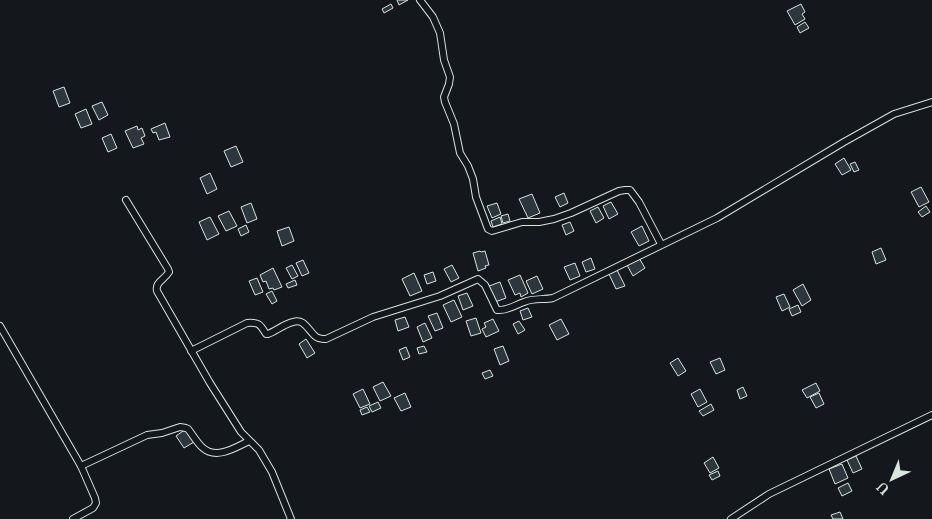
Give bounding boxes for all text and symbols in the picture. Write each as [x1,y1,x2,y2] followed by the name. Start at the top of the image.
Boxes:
[867,454,917,504] north arrow
[873,478,893,498] text: U

